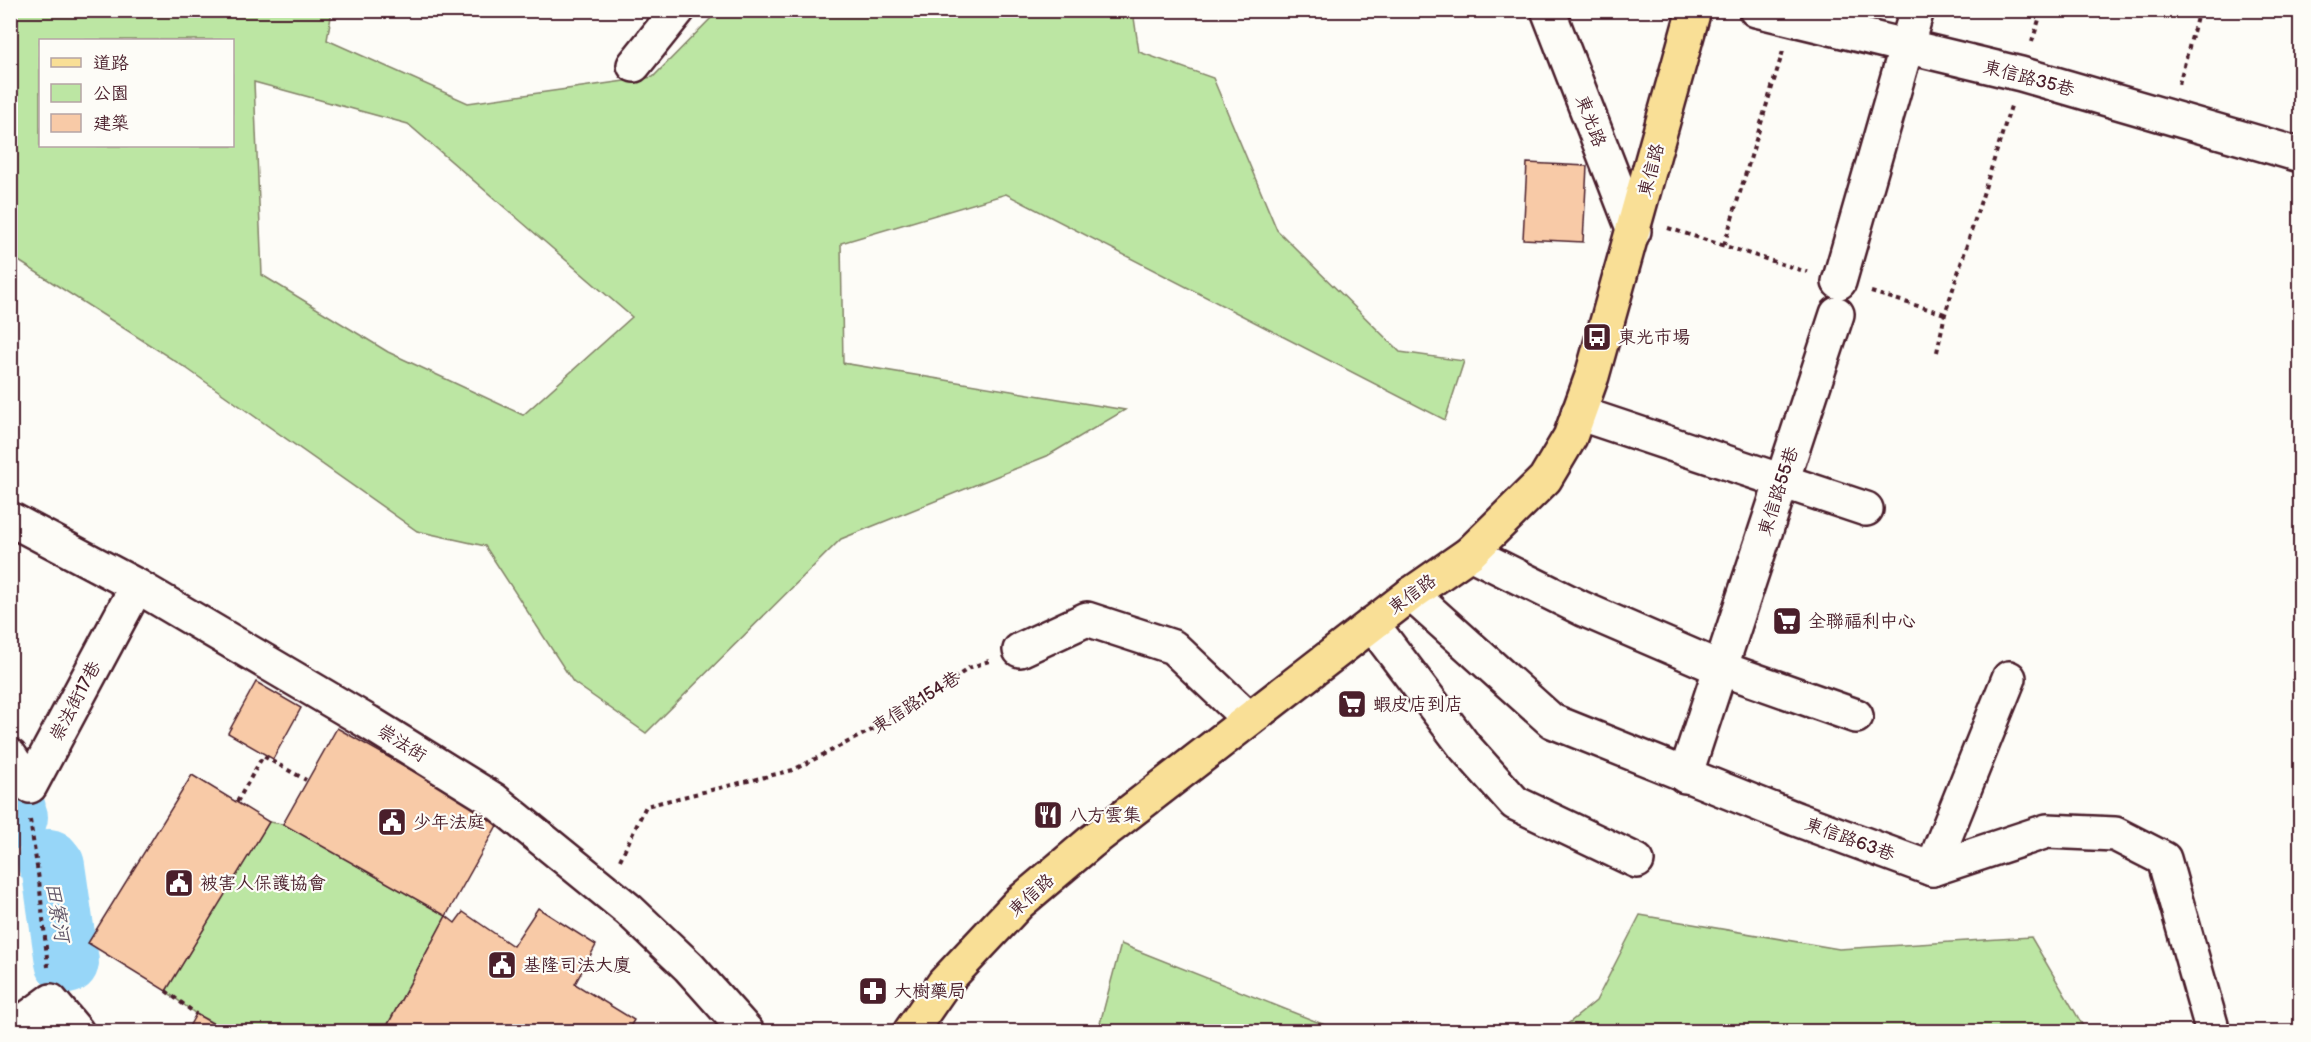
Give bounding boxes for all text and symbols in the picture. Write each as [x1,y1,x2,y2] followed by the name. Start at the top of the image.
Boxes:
[39,39,234,147] legend
[93,53,129,74] text: 道路
[1981,56,2077,101] street label: 東信路35巷
[93,83,129,104] text: 公園
[1571,92,1610,150] street label: 東光路
[93,113,129,134] text: 建築
[1634,141,1669,199] street label: 東信路
[1581,321,1613,353] bus stop icon: 東光市場
[1618,327,1690,348] place label: 東光市場
[1754,444,1803,538] street label: 東信路55巷
[1384,570,1440,619] street label: 東信路
[1771,605,1803,637] supermarket icon: 全聯福利中心
[1808,611,1916,632] place label: 全聯福利中心
[46,658,105,745] street label: 崇法街17巷
[868,667,964,738] street label: 東信路154巷
[1336,688,1368,720] supermarket icon: 蝦皮店到店
[1373,694,1463,715] place label: 蝦皮店到店
[373,720,430,767] street label: 崇法街
[1032,799,1064,831] restaurant icon: 八方雲集
[1069,805,1141,826] place label: 八方雲集
[376,806,408,838] public building icon: 少年法庭
[413,812,485,833] place label: 少年法庭
[1802,814,1898,865] street label: 東信路63巷
[163,867,195,899] public building icon: 被害人保護協會
[1004,870,1058,921] street label: 東信路
[200,873,326,894] place label: 被害人保護協會
[40,881,75,947] water label: 田寮河
[486,949,518,981] public building icon: 基隆司法大廈
[523,955,631,976] place label: 基隆司法大廈
[857,975,889,1007] pharmacy icon: 大樹藥局
[894,981,966,1002] place label: 大樹藥局

